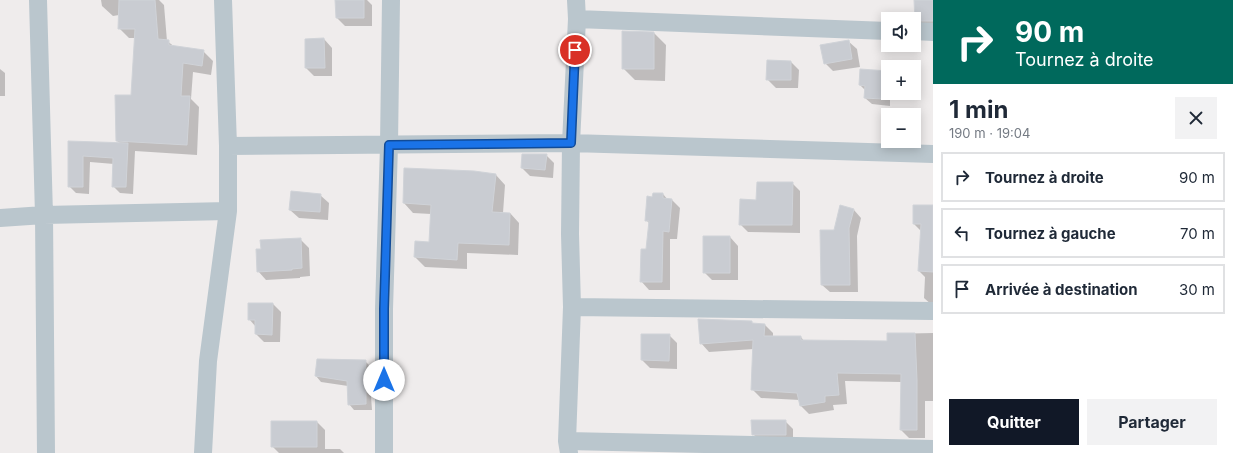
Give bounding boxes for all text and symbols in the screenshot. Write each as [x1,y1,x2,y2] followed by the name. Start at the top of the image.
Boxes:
[881,12,921,148] map controls
[881,12,921,52] button: sound
[1015,15,1084,49] text: 90 m
[949,16,1001,68] icon: right
[558,33,592,67] pin
[564,39,586,61] icon: arrive
[1015,49,1154,70] text: Tournez à droite
[881,60,921,100] button: +
[949,95,1008,124] text: 1 min
[1175,97,1217,139] button: close
[881,108,921,148] button: −
[949,125,1030,141] text: 190 m · 19:04
[951,166,973,188] icon: right
[985,168,1104,187] text: Tournez à droite
[1179,168,1215,187] text: 90 m
[951,222,973,244] icon: left
[985,224,1116,243] text: Tournez à gauche
[1180,224,1215,243] text: 70 m
[951,278,973,300] icon: arrive
[985,280,1138,299] text: Arrivée à destination
[1179,280,1215,299] text: 30 m
[363,359,405,401] position arrow
[949,399,1079,445] button: Quitter
[1087,399,1217,445] button: Partager

